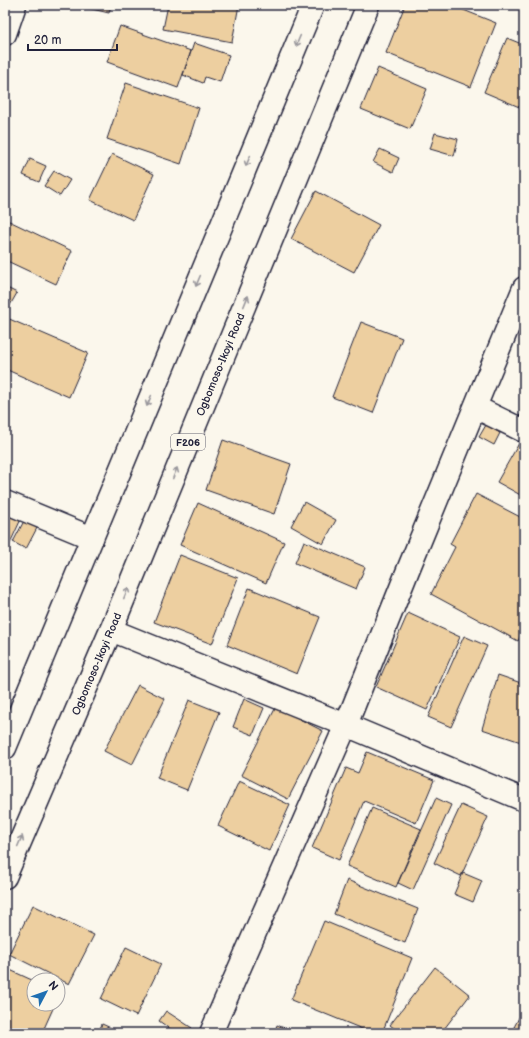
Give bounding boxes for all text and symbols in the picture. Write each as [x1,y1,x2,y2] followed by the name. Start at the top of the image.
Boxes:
[28,26,117,52] scale bar
[34,33,61,48] text: 20 m
[294,35,301,47] one-way arrow
[244,155,251,167] one-way arrow
[194,275,202,287] one-way arrow
[243,295,250,307] one-way arrow
[194,311,248,418] street label: Ogbomoso-Ikoyi Road
[144,395,152,407] one-way arrow
[171,434,205,450] road number: F206
[172,467,180,479] one-way arrow
[123,587,130,599] one-way arrow
[69,611,124,717] street label: Ogbomoso-Ikoyi Road
[17,836,25,848] one-way arrow
[26,972,66,1012] north arrow
[46,978,61,993] text: N

